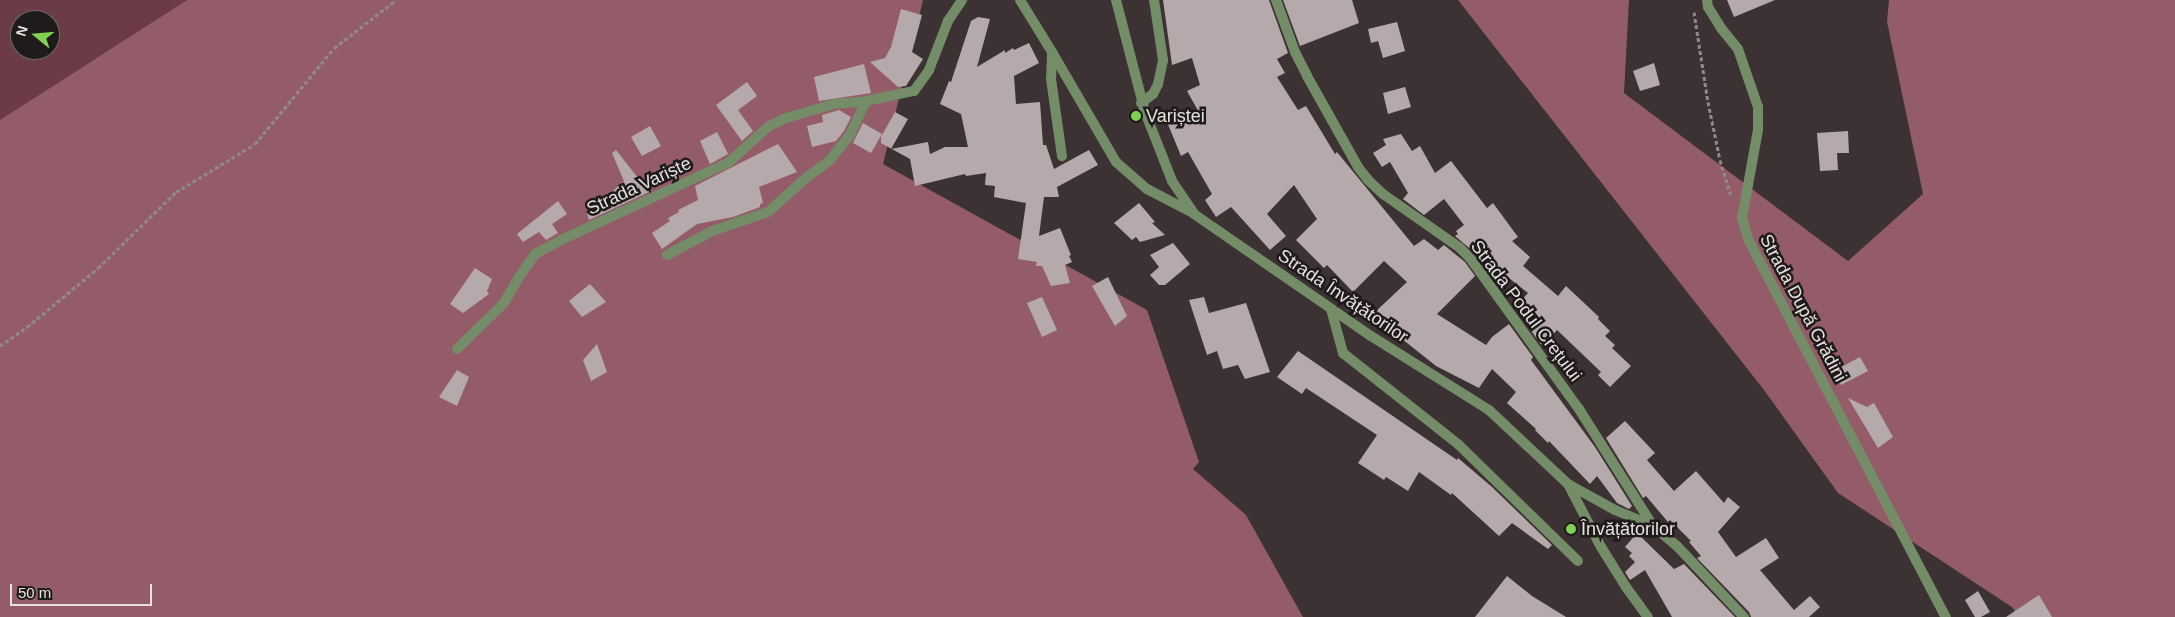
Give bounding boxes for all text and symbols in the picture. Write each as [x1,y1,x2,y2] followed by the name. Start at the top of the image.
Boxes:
[10,10,60,60] north arrow
[12,24,31,38] text: N
[1146,105,1205,127] place label: Variștei
[1130,110,1142,122] marker: Variștei
[583,152,695,220] street label: Strada Variște
[1755,230,1851,386] street label: Strada După Grădini
[1466,236,1586,386] street label: Strada Podul Crețului
[1274,245,1412,347] street label: Strada Învățătorilor
[1581,518,1675,540] place label: Învățătorilor
[1565,523,1577,535] marker: Învățătorilor
[12,574,155,606] scale bar
[18,584,51,601] text: 50 m

